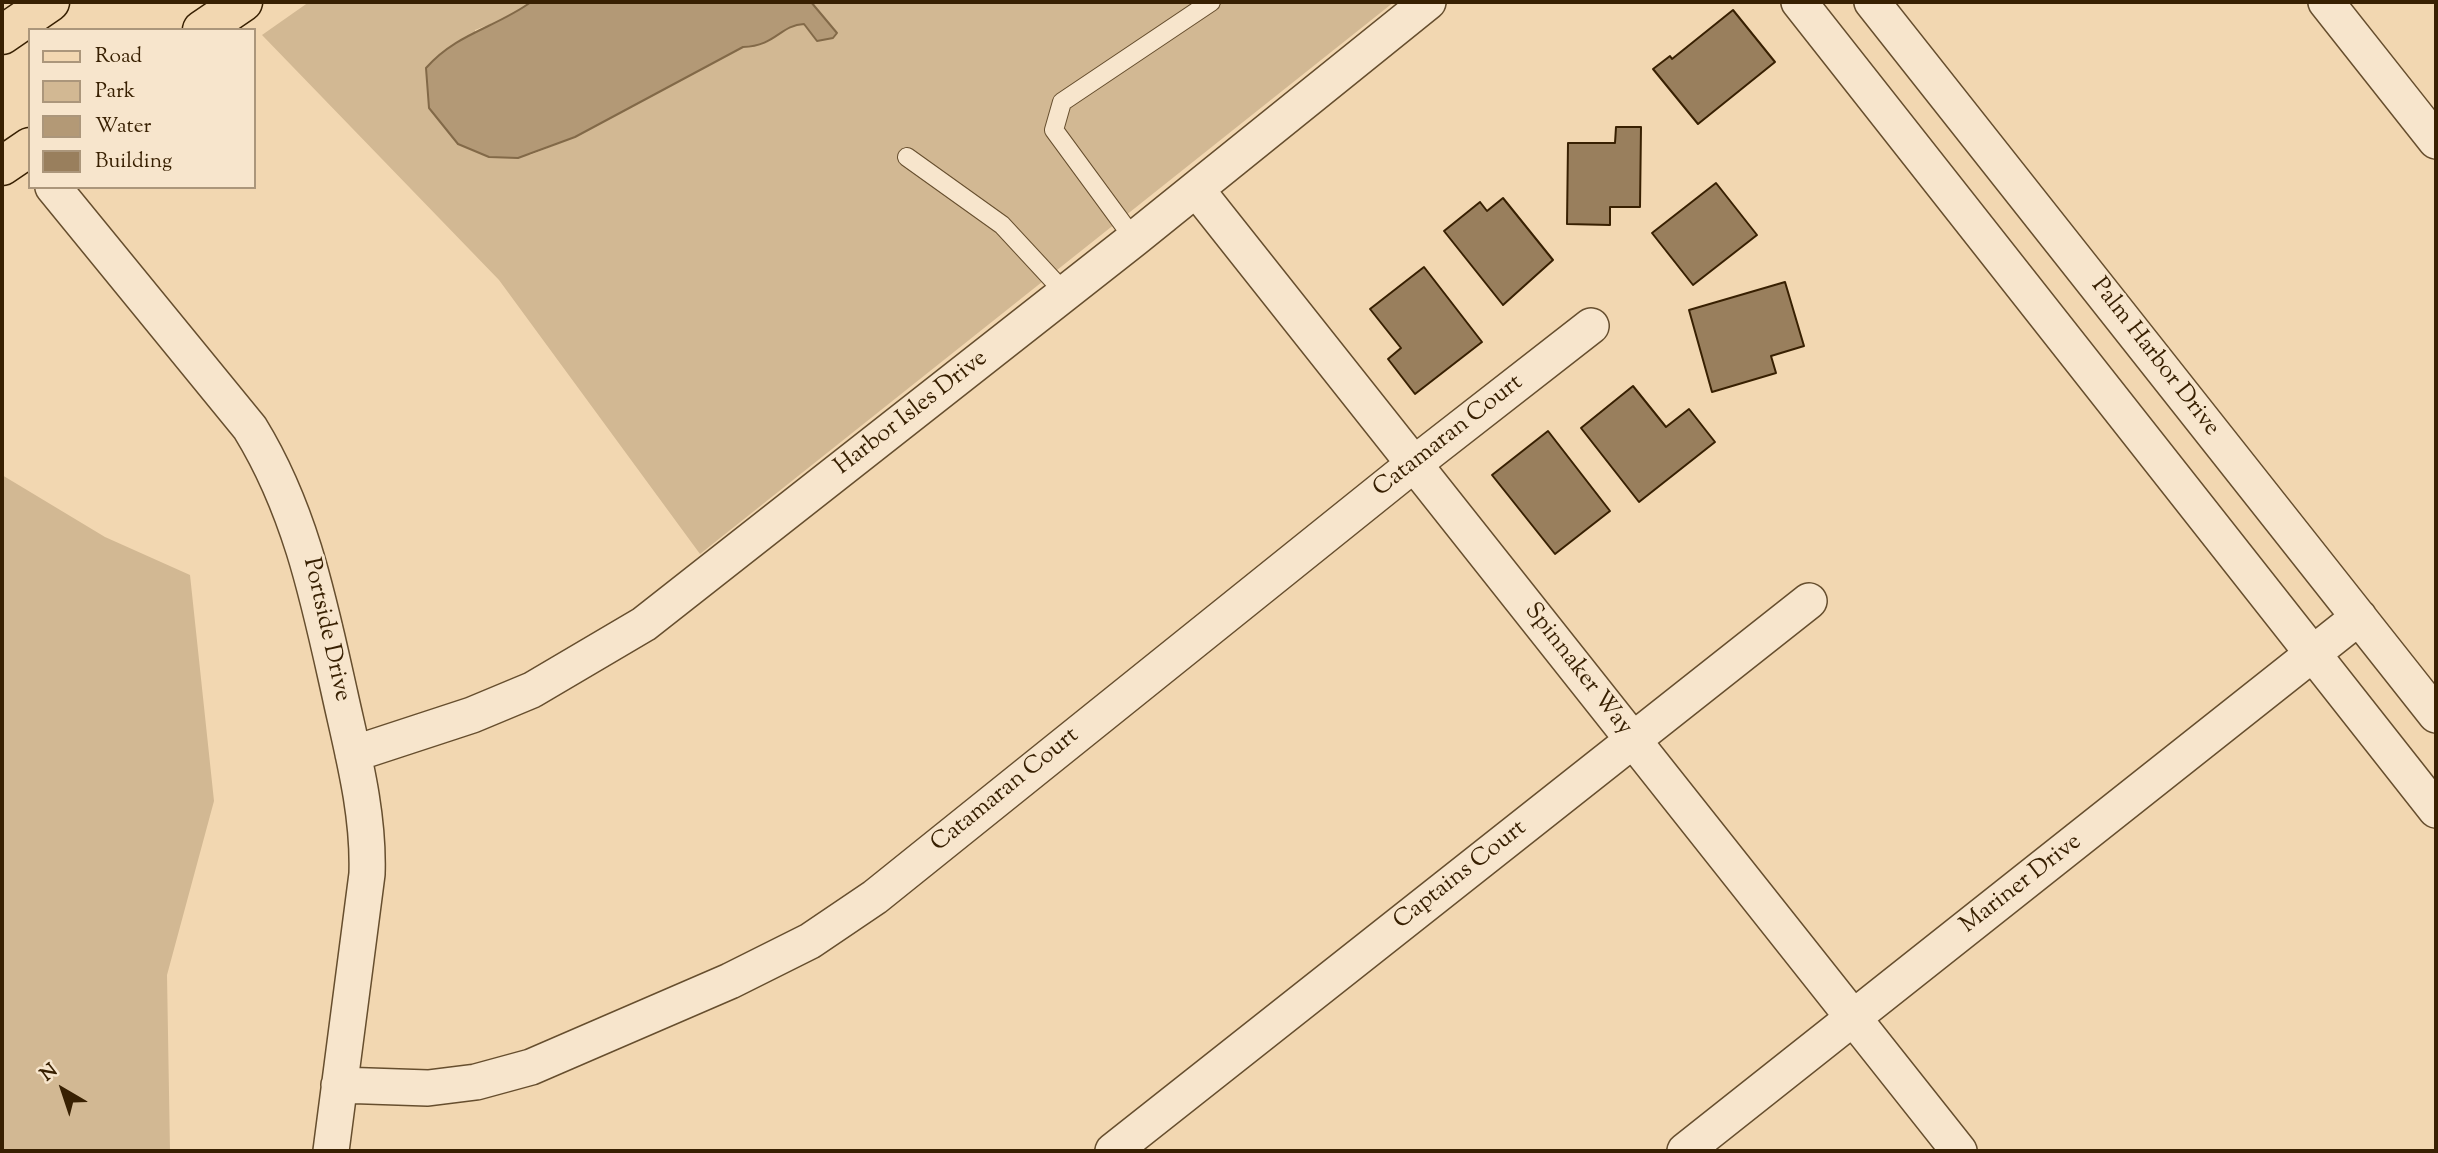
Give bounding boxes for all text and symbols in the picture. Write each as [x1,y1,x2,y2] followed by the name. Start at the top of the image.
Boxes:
[28,28,256,189] legend
[95,42,142,72] text: Road
[95,77,135,107] text: Park
[95,112,151,142] text: Water
[95,147,172,177] text: Building
[2083,273,2225,443] street label: Palm Harbor Drive
[830,345,994,483] street label: Harbor Isles Drive
[1368,370,1530,504] street label: Catamaran Court
[295,555,355,705] street label: Portside Drive
[1516,598,1638,742] street label: Spinnaker Way
[926,723,1086,859] street label: Catamaran Court
[1389,815,1533,937] street label: Captains Court
[1956,829,2088,941] street label: Mariner Drive
[28,1055,98,1125] north arrow
[35,1058,64,1089] text: N

